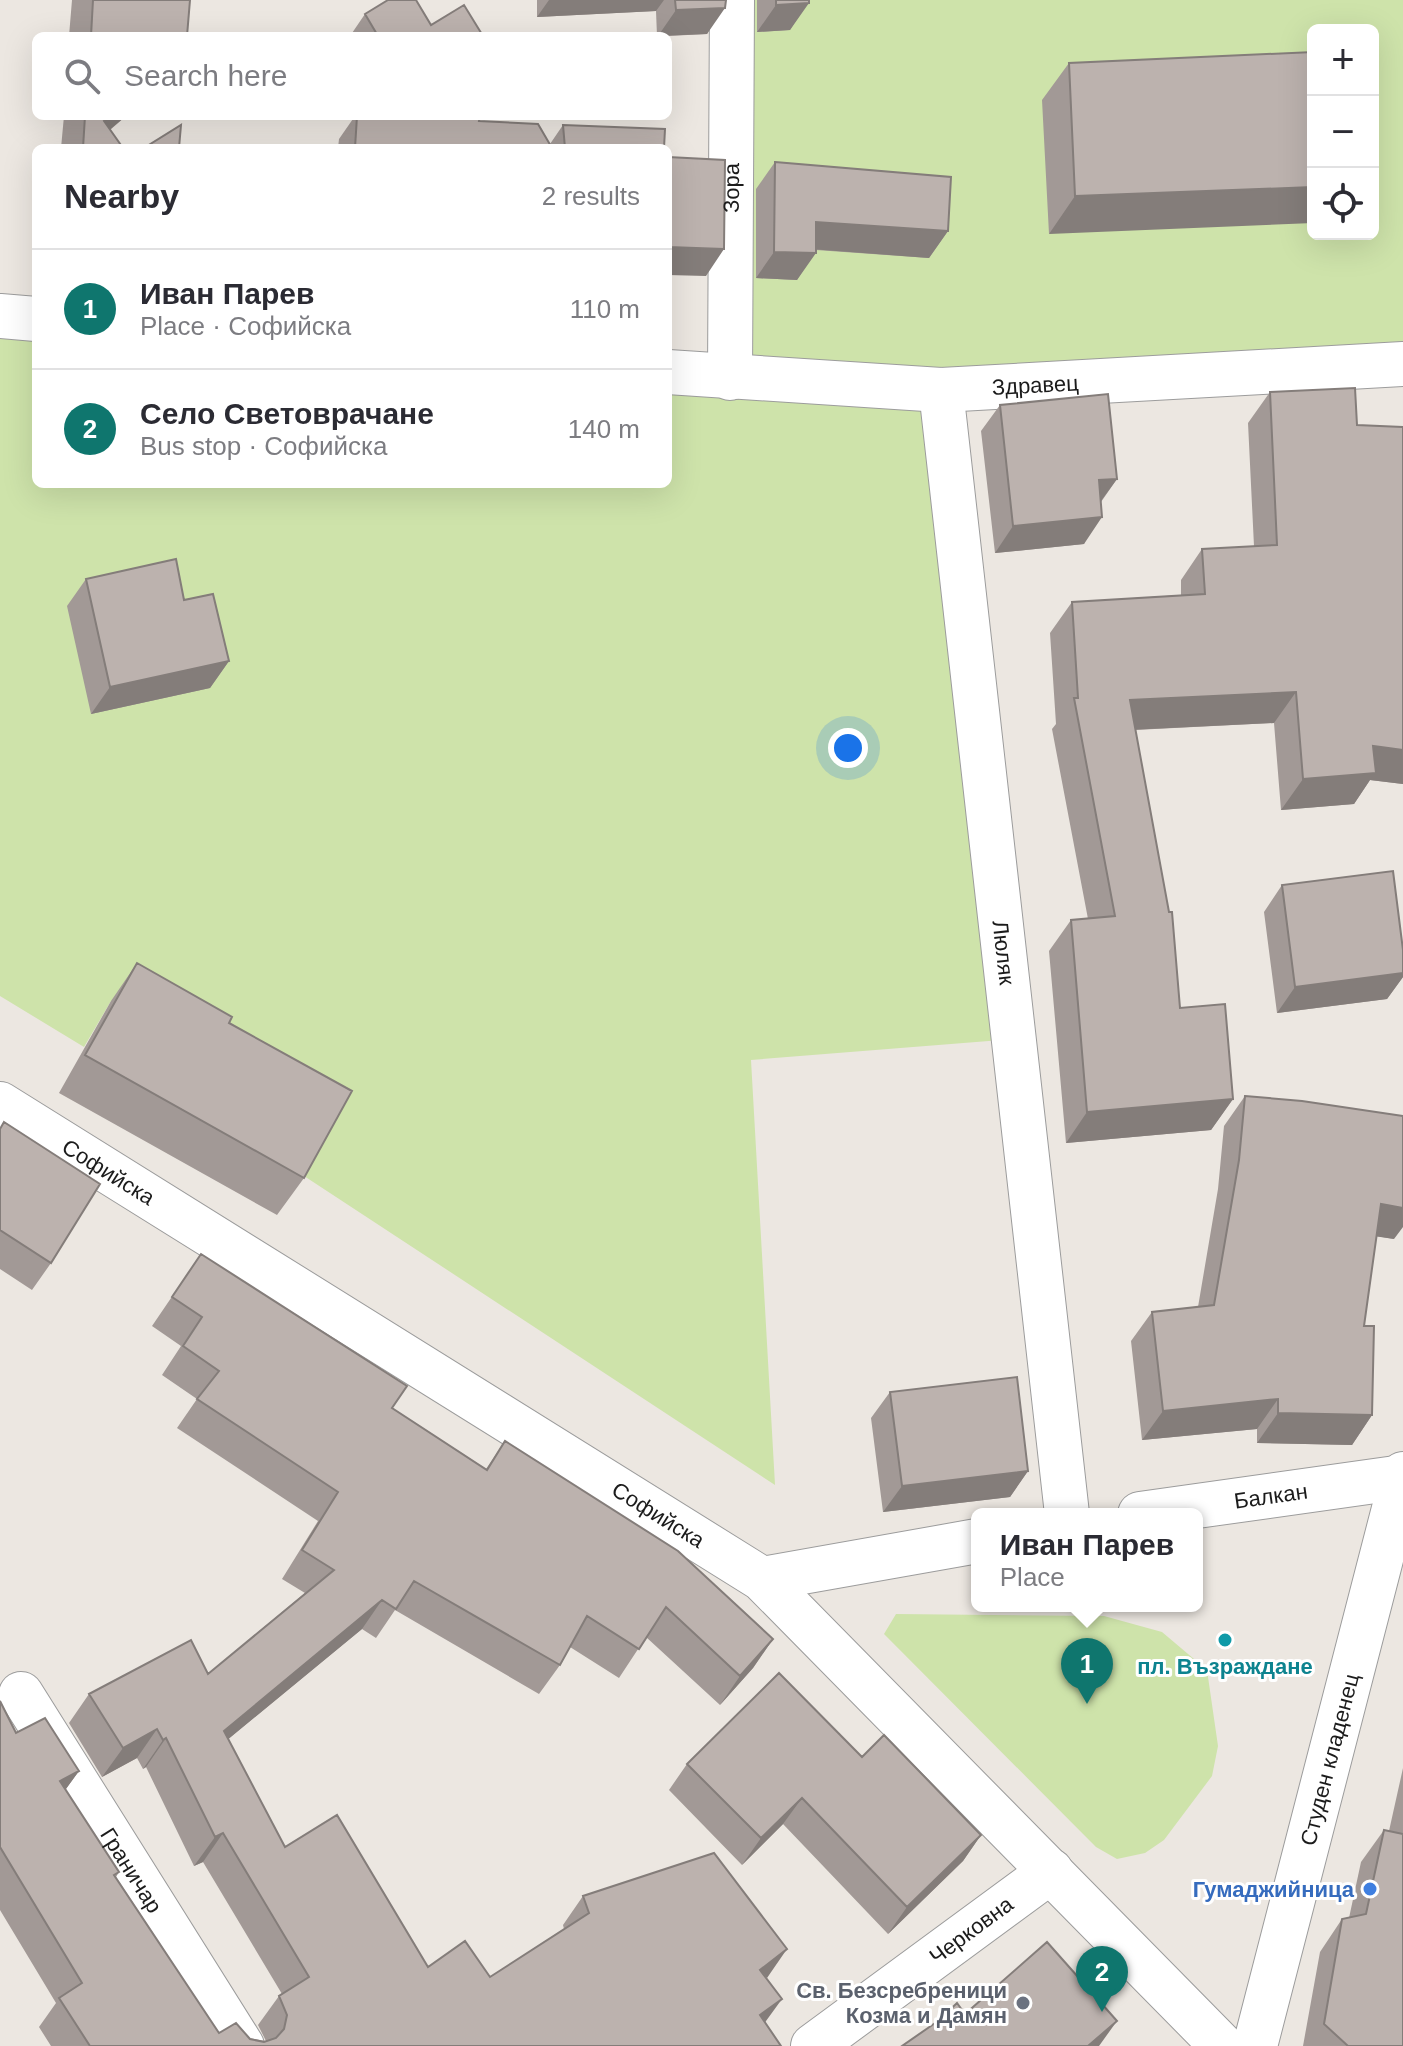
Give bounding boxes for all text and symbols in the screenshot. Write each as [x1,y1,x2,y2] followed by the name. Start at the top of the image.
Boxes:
[1307,24,1379,240] map controls
[1307,24,1379,96] button: +
[32,32,672,120] search box
[60,54,104,98] icon: search
[124,59,287,92] text: Search here
[1307,96,1379,168] button: −
[718,162,744,213] street label: Зора
[1307,168,1379,240] button: locate
[64,177,179,215] text: Nearby
[542,181,640,211] text: 2 results
[140,277,314,310] text: Иван Парев
[83,294,97,324] text: 1
[570,294,640,324] text: 110 m
[140,311,351,341] text: Place · Софийска
[991,370,1080,400] street label: Здравец
[140,397,434,430] text: Село Световрачане
[83,414,97,444] text: 2
[568,414,640,444] text: 140 m
[140,431,387,461] text: Bus stop · Софийска
[828,728,868,768] your location
[988,919,1020,986] street label: Люляк
[58,1134,160,1210] street label: Софийска
[608,1476,710,1553] street label: Софийска
[1232,1478,1309,1513] street label: Балкан
[971,1508,1203,1612] popup
[1000,1528,1174,1561] text: Иван Парев
[1000,1562,1065,1592] text: Place
[1216,1631,1234,1649] marker: пл. Възраждане
[1061,1638,1113,1704] pin: 1
[1137,1654,1313,1679] place label: пл. Възраждане
[1295,1670,1364,1848] street label: Студен кладенец
[96,1823,168,1917] street label: Граничар
[1193,1877,1355,1902] place label: Гумаджийница
[1361,1880,1379,1898] marker: Гумаджийница
[924,1891,1018,1969] street label: Черковна
[1076,1946,1128,2012] pin: 2
[796,1978,1007,2028] place label: Св. Безсребреници Козма и Дамян
[1014,1994,1032,2012] marker: Св. Безсребреници Козма и Дамян

